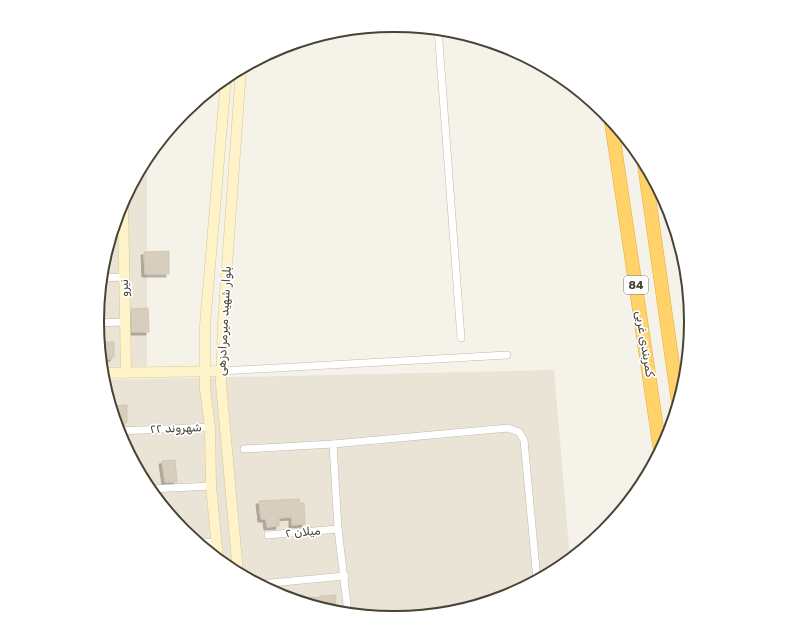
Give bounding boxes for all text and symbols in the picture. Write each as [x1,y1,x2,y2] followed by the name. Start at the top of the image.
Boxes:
[214,266,235,376] street label: بلوار شهید میرمرادزهی
[624,276,648,294] road number: 84
[117,279,132,297] street label: نیرو
[632,310,657,379] street label: کمربندی غربی
[150,420,202,437] street label: شهروند ۲۲
[285,523,322,541] street label: میلان ۲

